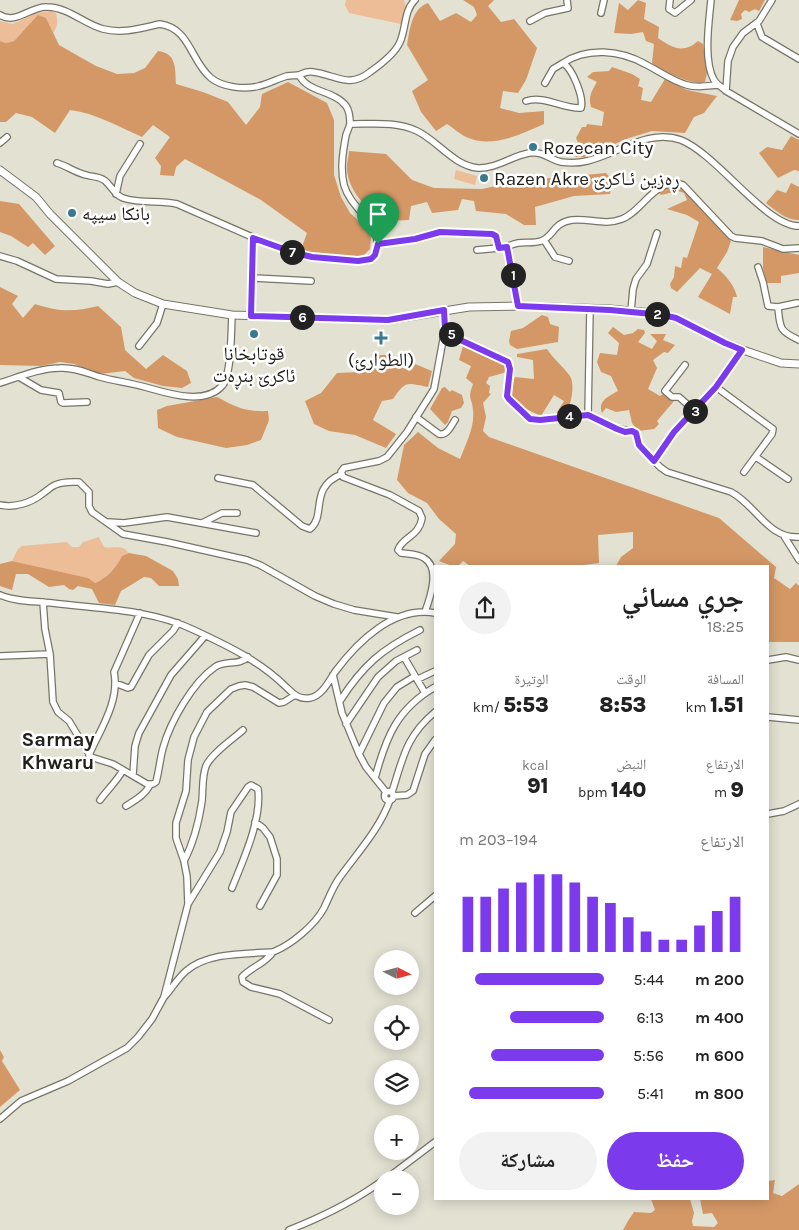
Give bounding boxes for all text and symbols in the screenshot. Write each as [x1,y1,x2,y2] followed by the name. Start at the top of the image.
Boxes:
[543,137,653,159] place label: Rozecan City
[527,141,539,153] marker: Rozecan City
[494,168,680,193] place label: Razen Akre ڕەزین ئـاکرێ
[478,172,490,184] marker: Razen Akre ڕەزین ئـاکرێ
[357,193,399,244] pin
[364,200,392,228] icon: arrive
[82,203,150,225] place label: بانکا سیپە
[66,207,78,219] marker: بانکا سیپە
[280,240,304,264] pin: 7
[289,244,296,261] text: 7
[500,262,526,288] pin: 1
[511,267,516,284] text: 1
[644,302,670,326] pin: 2
[290,304,314,330] pin: 6
[653,306,662,323] text: 2
[298,309,307,326] text: 6
[438,322,464,346] pin: 5
[447,326,456,343] text: 5
[248,328,260,340] marker: قوتابخانا ئاکرێ بنڕەت
[374,331,388,345] marker: (الطوارئ)
[213,343,295,390] place label: قوتابخانا ئاکرێ بنڕەت
[348,349,414,371] place label: (الطوارئ)
[682,398,708,424] pin: 3
[691,403,700,420] text: 3
[556,404,582,428] pin: 4
[565,408,574,425] text: 4
[622,581,744,614] text: جري مسائي
[459,582,511,634] button: share
[707,617,744,636] text: 18:25
[515,671,549,688] text: الوتيرة
[616,671,646,688] text: الوقت
[707,671,744,688] text: المسافة
[503,693,549,717] text: 5:53
[599,693,646,717] text: 8:53
[710,693,744,717] text: 1.51
[473,699,503,716] text: /km
[686,699,710,716] text: km
[21,728,95,774] district label: Sarmay Khwaru
[616,756,646,773] text: النبض
[706,756,744,773] text: الارتفاع
[522,757,549,774] text: kcal
[527,774,549,798] text: 91
[611,778,646,802] text: 140
[731,778,744,802] text: 9
[578,784,611,801] text: bpm
[714,784,731,801] text: m
[459,830,537,849] text: 194–203 m
[700,832,744,851] text: الارتفاع
[374,950,419,995] north arrow
[374,950,419,1215] map controls
[633,970,664,989] text: 5:44
[695,970,744,989] text: 200 m
[374,1005,419,1050] button: locate
[636,1008,664,1027] text: 6:13
[695,1008,744,1027] text: 400 m
[633,1046,664,1065] text: 5:56
[695,1046,744,1065] text: 600 m
[374,1060,419,1105] button: layers
[637,1084,664,1103] text: 5:41
[694,1084,744,1103] text: 800 m
[374,1115,419,1160] button: +
[459,1132,597,1190] button: مشاركة
[607,1132,744,1190] button: حفظ
[374,1170,419,1215] button: −

